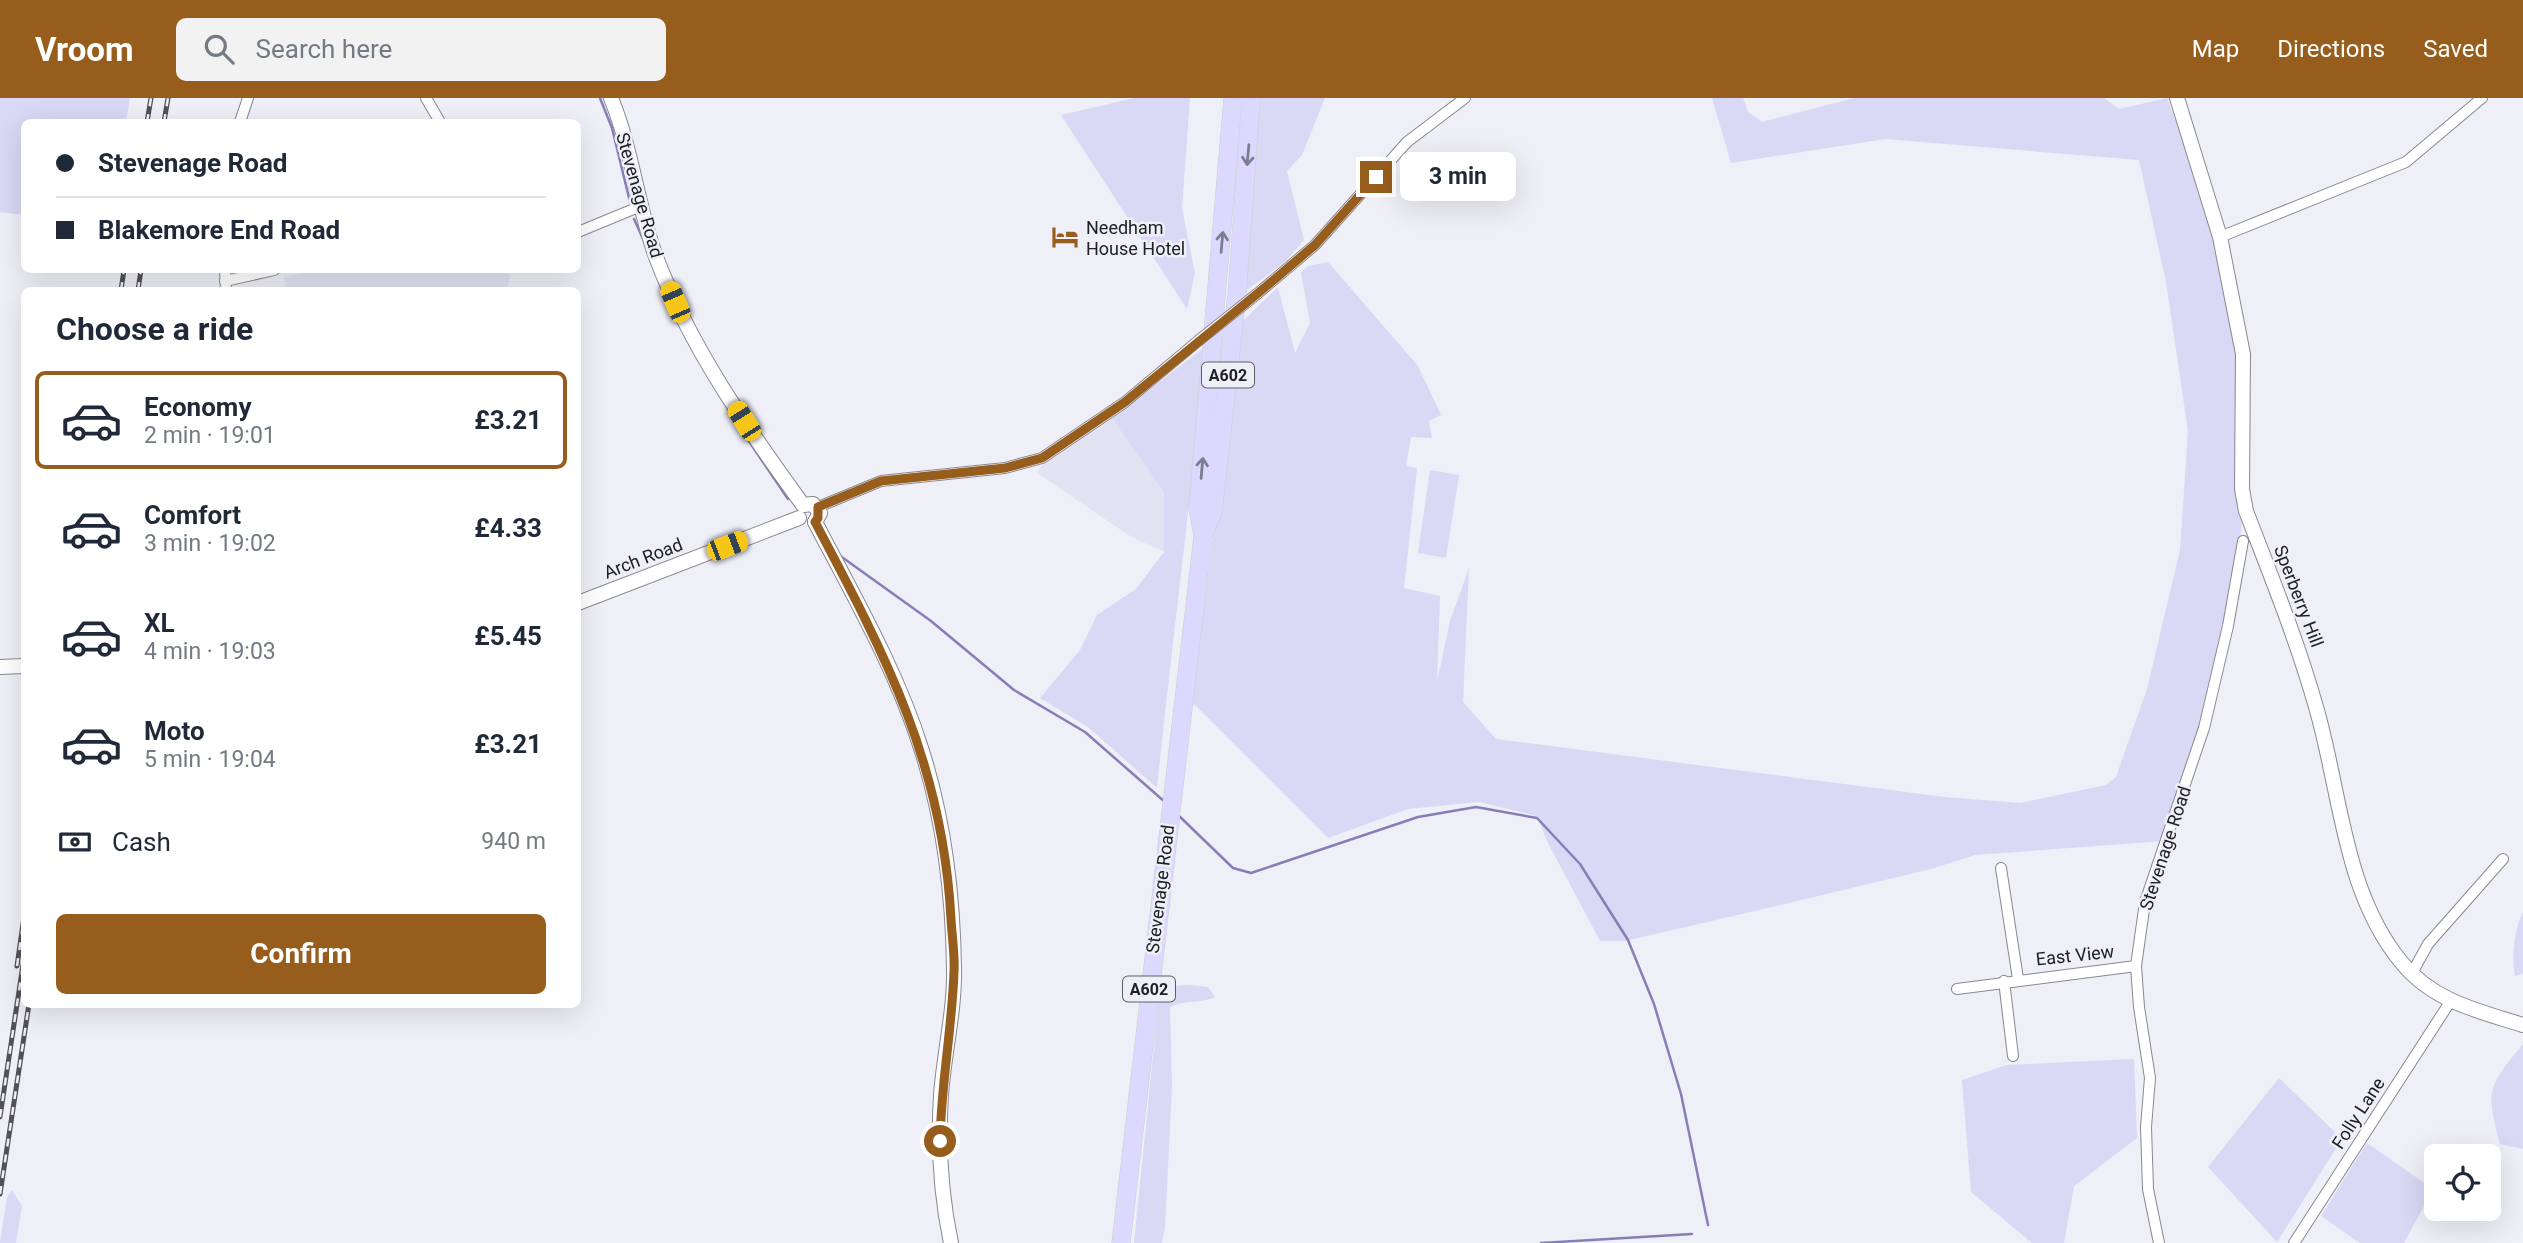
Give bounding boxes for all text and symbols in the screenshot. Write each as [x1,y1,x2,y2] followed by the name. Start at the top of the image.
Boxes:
[176,18,666,81] search box
[35,30,134,69] text: Vroom
[200,30,238,68] icon: search
[256,34,392,64] text: Search here
[2192,35,2239,63] text: Map
[2277,35,2385,63] text: Directions
[2423,35,2488,63] text: Saved
[612,130,668,260] street label: Stevenage Road
[1241,143,1254,166] one-way arrow
[98,148,287,178] text: Stevenage Road
[1400,153,1516,202] callout: 3 min
[1360,161,1392,193] route end
[1429,163,1487,190] text: 3 min
[98,215,340,245] text: Blakemore End Road
[1086,217,1185,259] place label: Needham House Hotel
[1050,222,1080,252] hotel icon: Needham House Hotel
[1216,231,1229,253] one-way arrow
[658,279,693,325] car
[56,310,253,348] text: Choose a ride
[1202,362,1254,388] road number: A602
[60,389,123,452] icon: car
[144,392,251,422] text: Economy
[724,398,765,444] car
[474,405,542,435] text: £3.21
[144,422,276,449] text: 2 min · 19:01
[1195,457,1208,480] one-way arrow
[60,497,123,560] icon: car
[144,500,241,530] text: Comfort
[474,513,542,543] text: £4.33
[704,529,751,563] car
[144,530,276,557] text: 3 min · 19:02
[601,533,685,583] street label: Arch Road
[2270,542,2328,650] street label: Sperberry Hill
[60,605,123,668] icon: car
[144,608,175,638] text: XL
[474,621,542,651] text: £5.45
[144,638,276,665] text: 4 min · 19:03
[60,713,123,776] icon: car
[144,716,205,746] text: Moto
[474,729,542,759] text: £3.21
[144,746,276,773] text: 5 min · 19:04
[2135,783,2195,913] street label: Stevenage Road
[56,823,94,861] icon: cash
[1142,824,1178,954] street label: Stevenage Road
[112,827,171,857] text: Cash
[481,828,546,855] text: 940 m
[56,914,546,994] button: Confirm
[2035,940,2116,970] street label: East View
[1123,976,1175,1002] road number: A602
[2327,1073,2389,1153] street label: Folly Lane
[924,1125,956,1157] route start
[2424,1144,2501,1221] map controls
[2424,1144,2501,1221] button: locate

